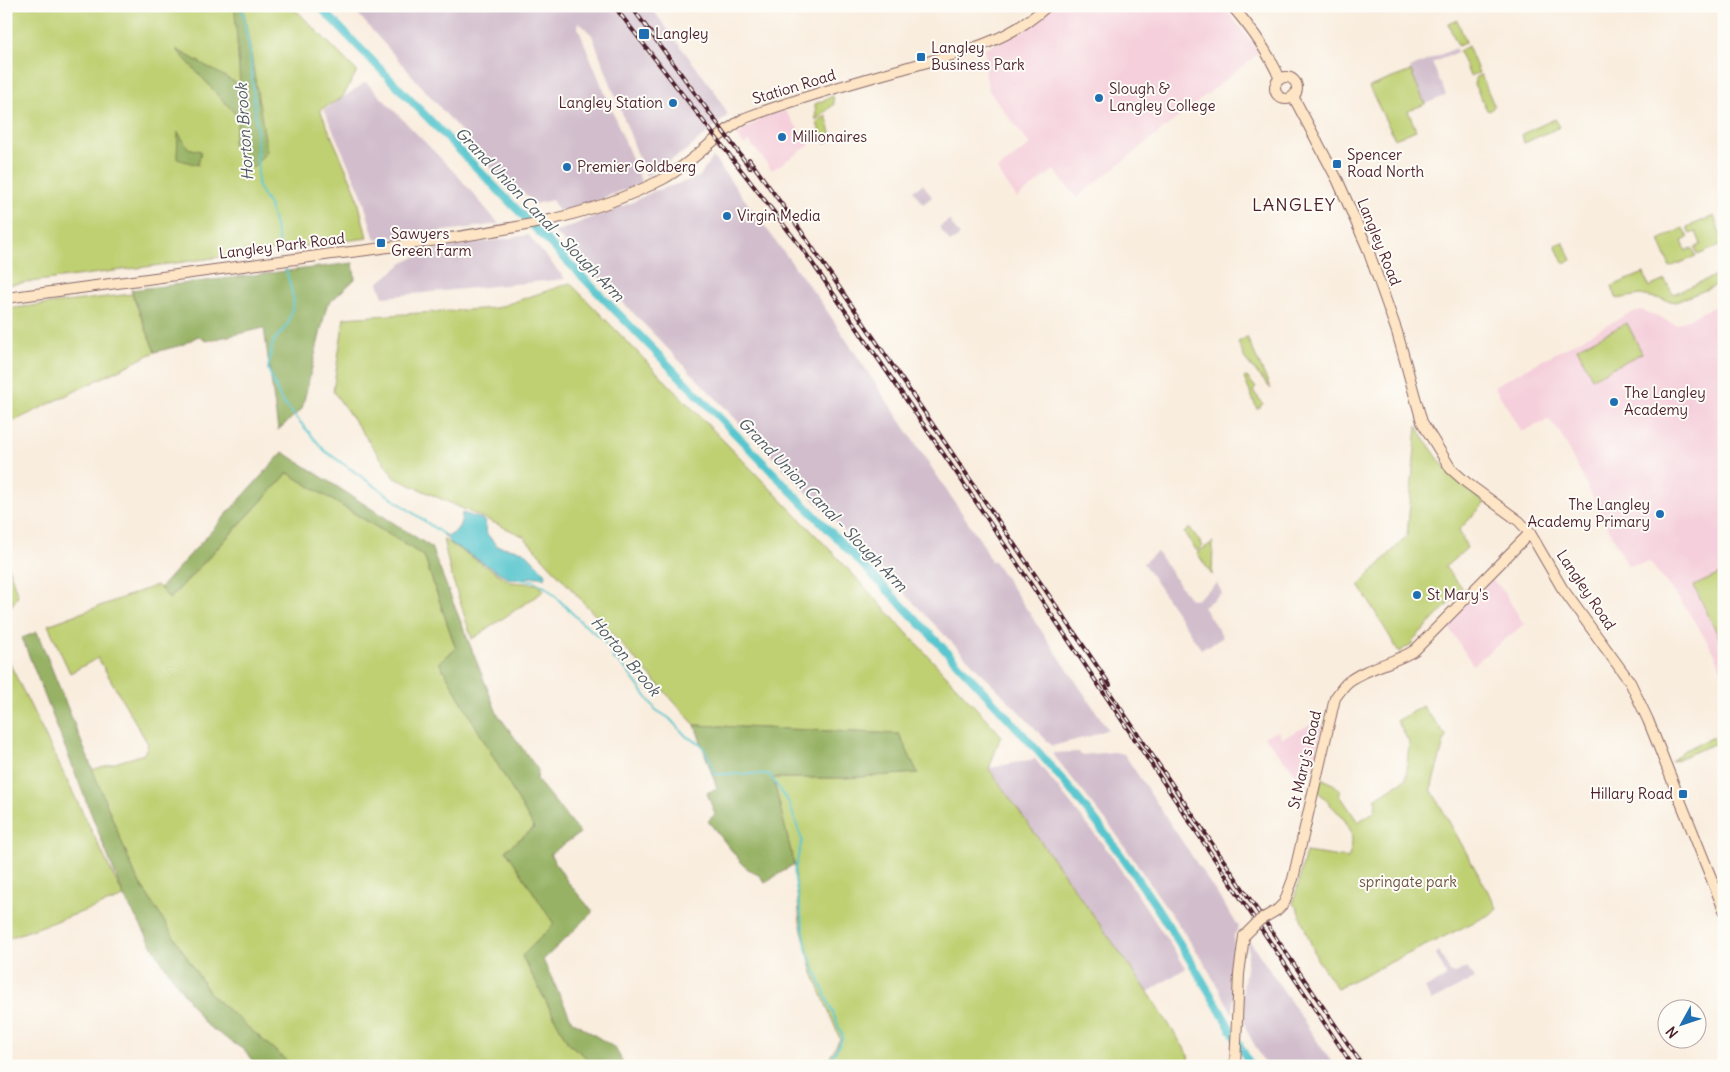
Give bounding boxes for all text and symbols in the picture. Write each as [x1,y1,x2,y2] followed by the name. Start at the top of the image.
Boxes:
[655,24,709,43] place label: Langley
[637,27,651,41] marker: Langley
[931,38,1025,74] place label: Langley Business Park
[915,51,927,63] marker: Langley Business Park
[750,65,838,108] street label: Station Road
[1109,79,1216,115] place label: Slough & Langley College
[230,81,257,181] water label: Horton Brook
[1093,92,1105,104] marker: Slough & Langley College
[559,93,663,112] place label: Langley Station
[667,97,679,109] marker: Langley Station
[451,123,629,306] water label: Grand Union Canal - Slough Arm
[792,127,867,146] place label: Millionaires
[776,131,788,143] marker: Millionaires
[1347,145,1425,181] place label: Spencer Road North
[577,157,696,176] place label: Premier Goldberg
[1331,158,1343,170] marker: Spencer Road North
[561,161,573,173] marker: Premier Goldberg
[1252,193,1336,216] district label: LANGLEY
[1353,195,1406,288] street label: Langley Road
[737,206,821,225] place label: Virgin Media
[721,210,733,222] marker: Virgin Media
[391,224,472,260] place label: Sawyers Green Farm
[218,228,346,263] street label: Langley Park Road
[375,237,387,249] marker: Sawyers Green Farm
[1624,383,1706,419] place label: The Langley Academy
[1608,396,1620,408] marker: The Langley Academy
[734,413,912,596] water label: Grand Union Canal - Slough Arm
[1527,495,1650,531] place label: The Langley Academy Primary
[1654,508,1666,520] marker: The Langley Academy Primary
[1553,546,1620,633] street label: Langley Road
[1427,585,1489,604] place label: St Mary's
[1411,589,1423,601] marker: St Mary's
[587,612,666,701] water label: Horton Brook
[1284,709,1325,811] street label: St Mary's Road
[1590,784,1673,803] place label: Hillary Road
[1677,788,1689,800] marker: Hillary Road
[1359,872,1457,891] park label: springate park
[1658,1000,1708,1050] north arrow
[1662,1023,1682,1042] text: N

